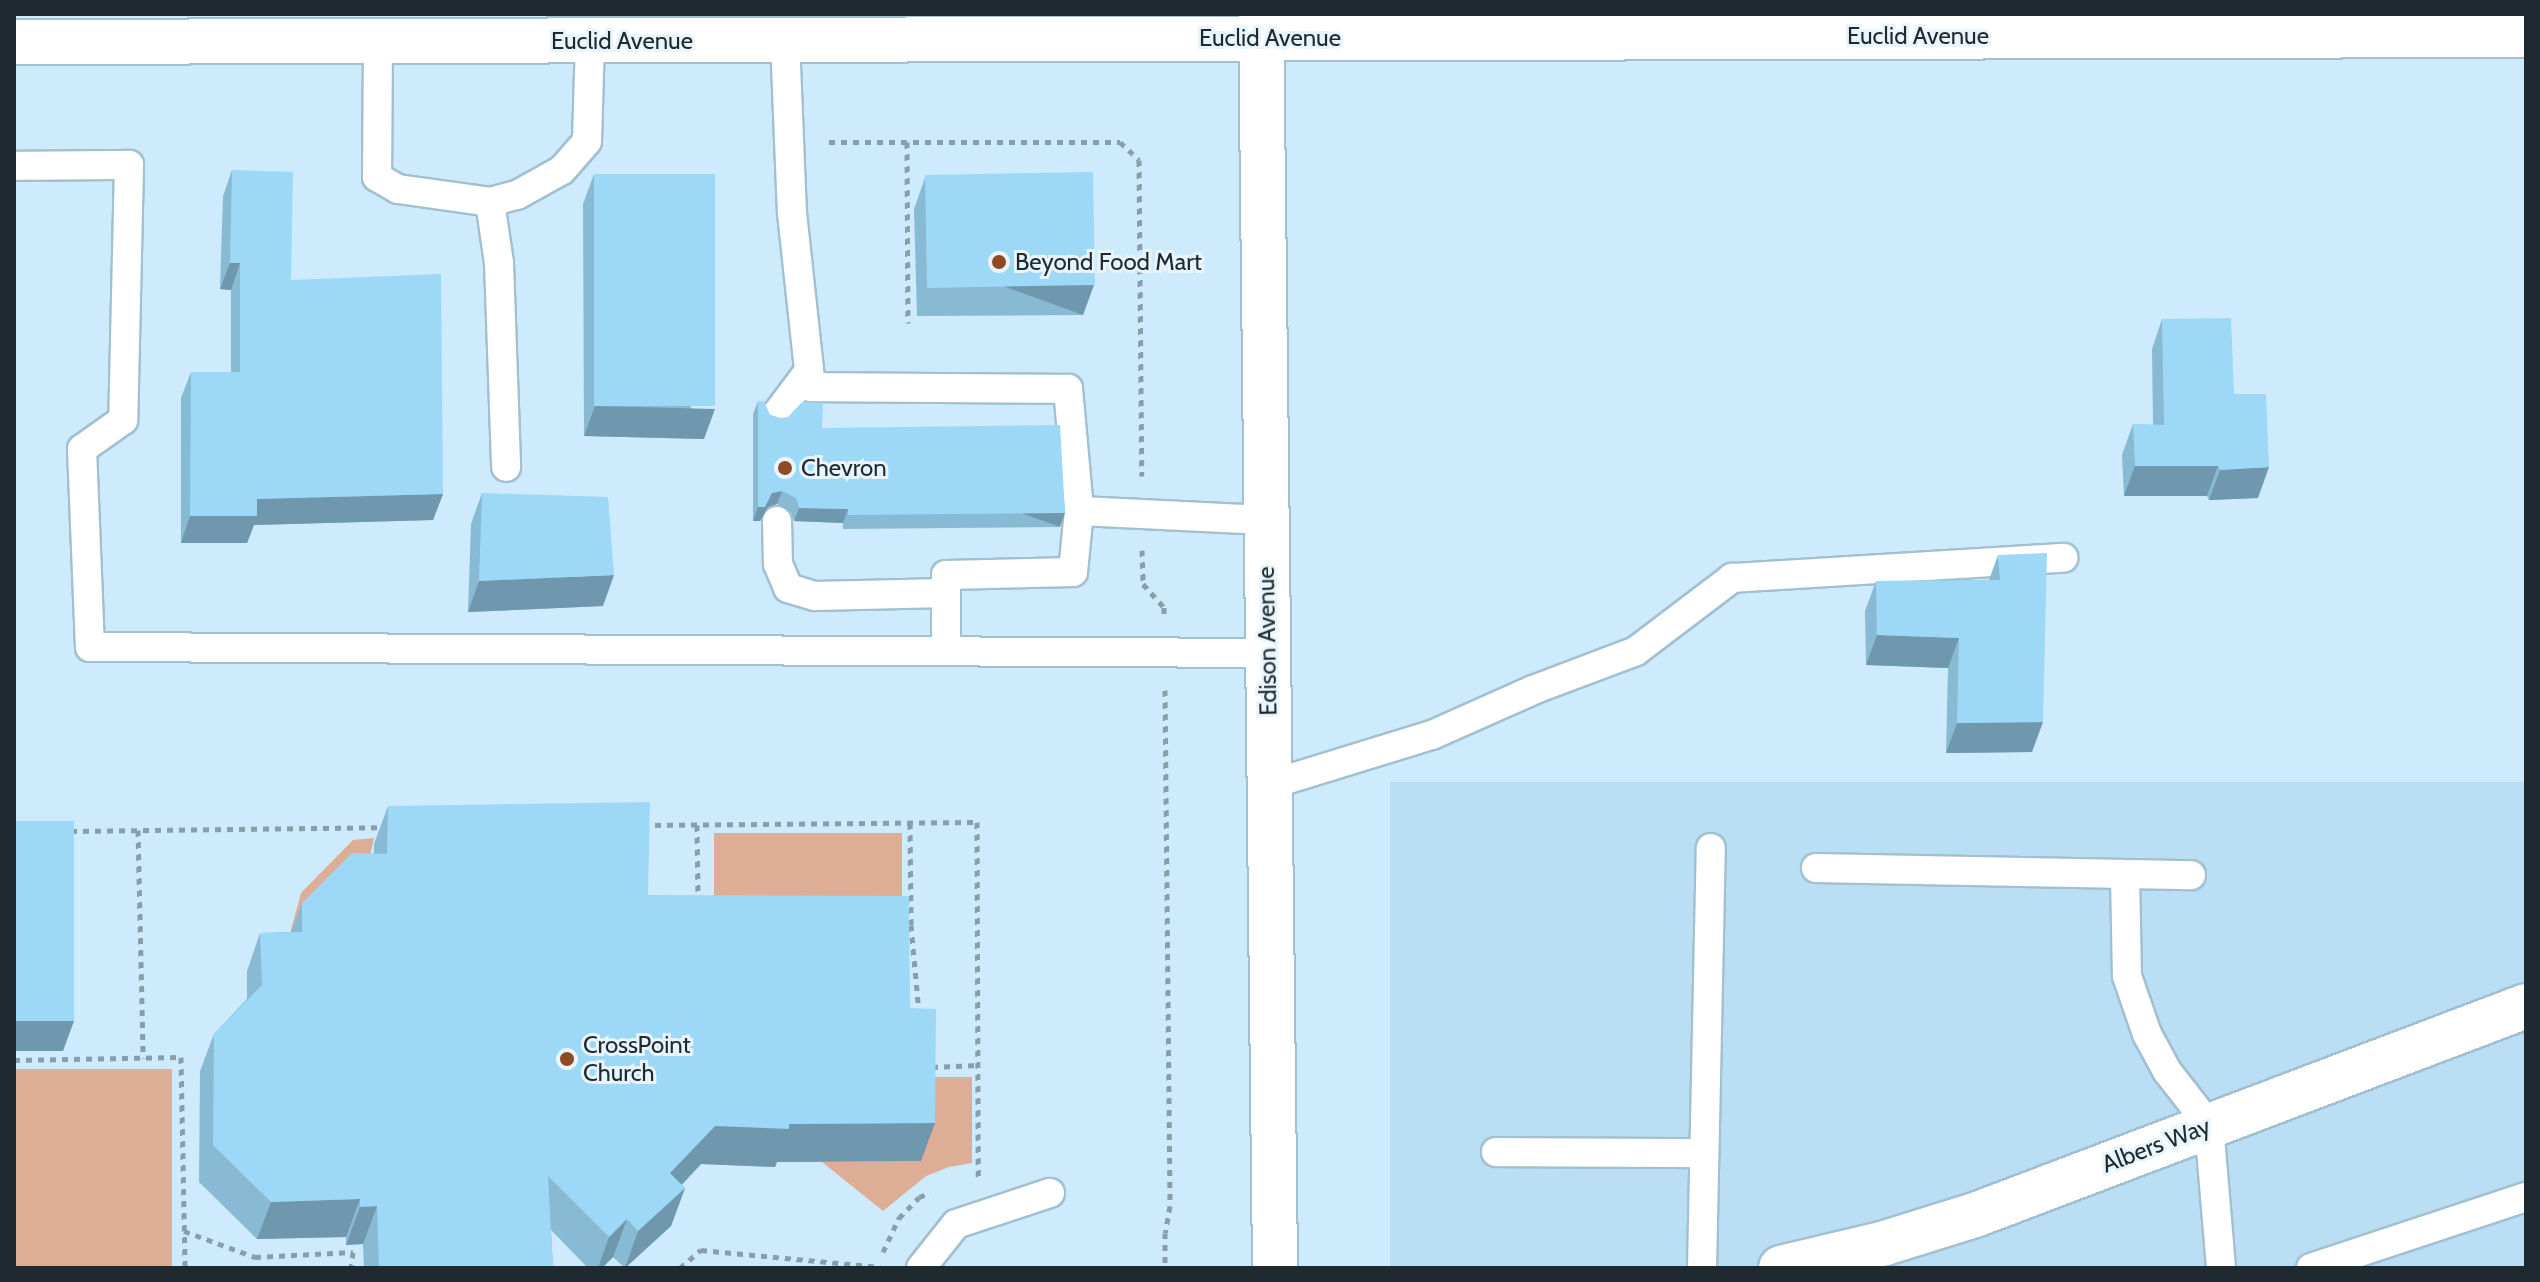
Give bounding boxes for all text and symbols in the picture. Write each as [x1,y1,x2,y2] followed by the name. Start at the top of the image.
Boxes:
[1847,22,1989,50] street label: Euclid Avenue
[1199,24,1341,52] street label: Euclid Avenue
[551,27,693,55] street label: Euclid Avenue
[1015,248,1202,276] place label: Beyond Food Mart
[990,253,1008,271] marker: Beyond Food Mart
[801,454,887,482] place label: Chevron
[776,459,794,477] marker: Chevron
[1251,566,1283,716] street label: Edison Avenue
[583,1031,691,1087] place label: CrossPoint Church
[558,1050,576,1068] marker: CrossPoint Church
[2098,1111,2214,1179] street label: Albers Way

